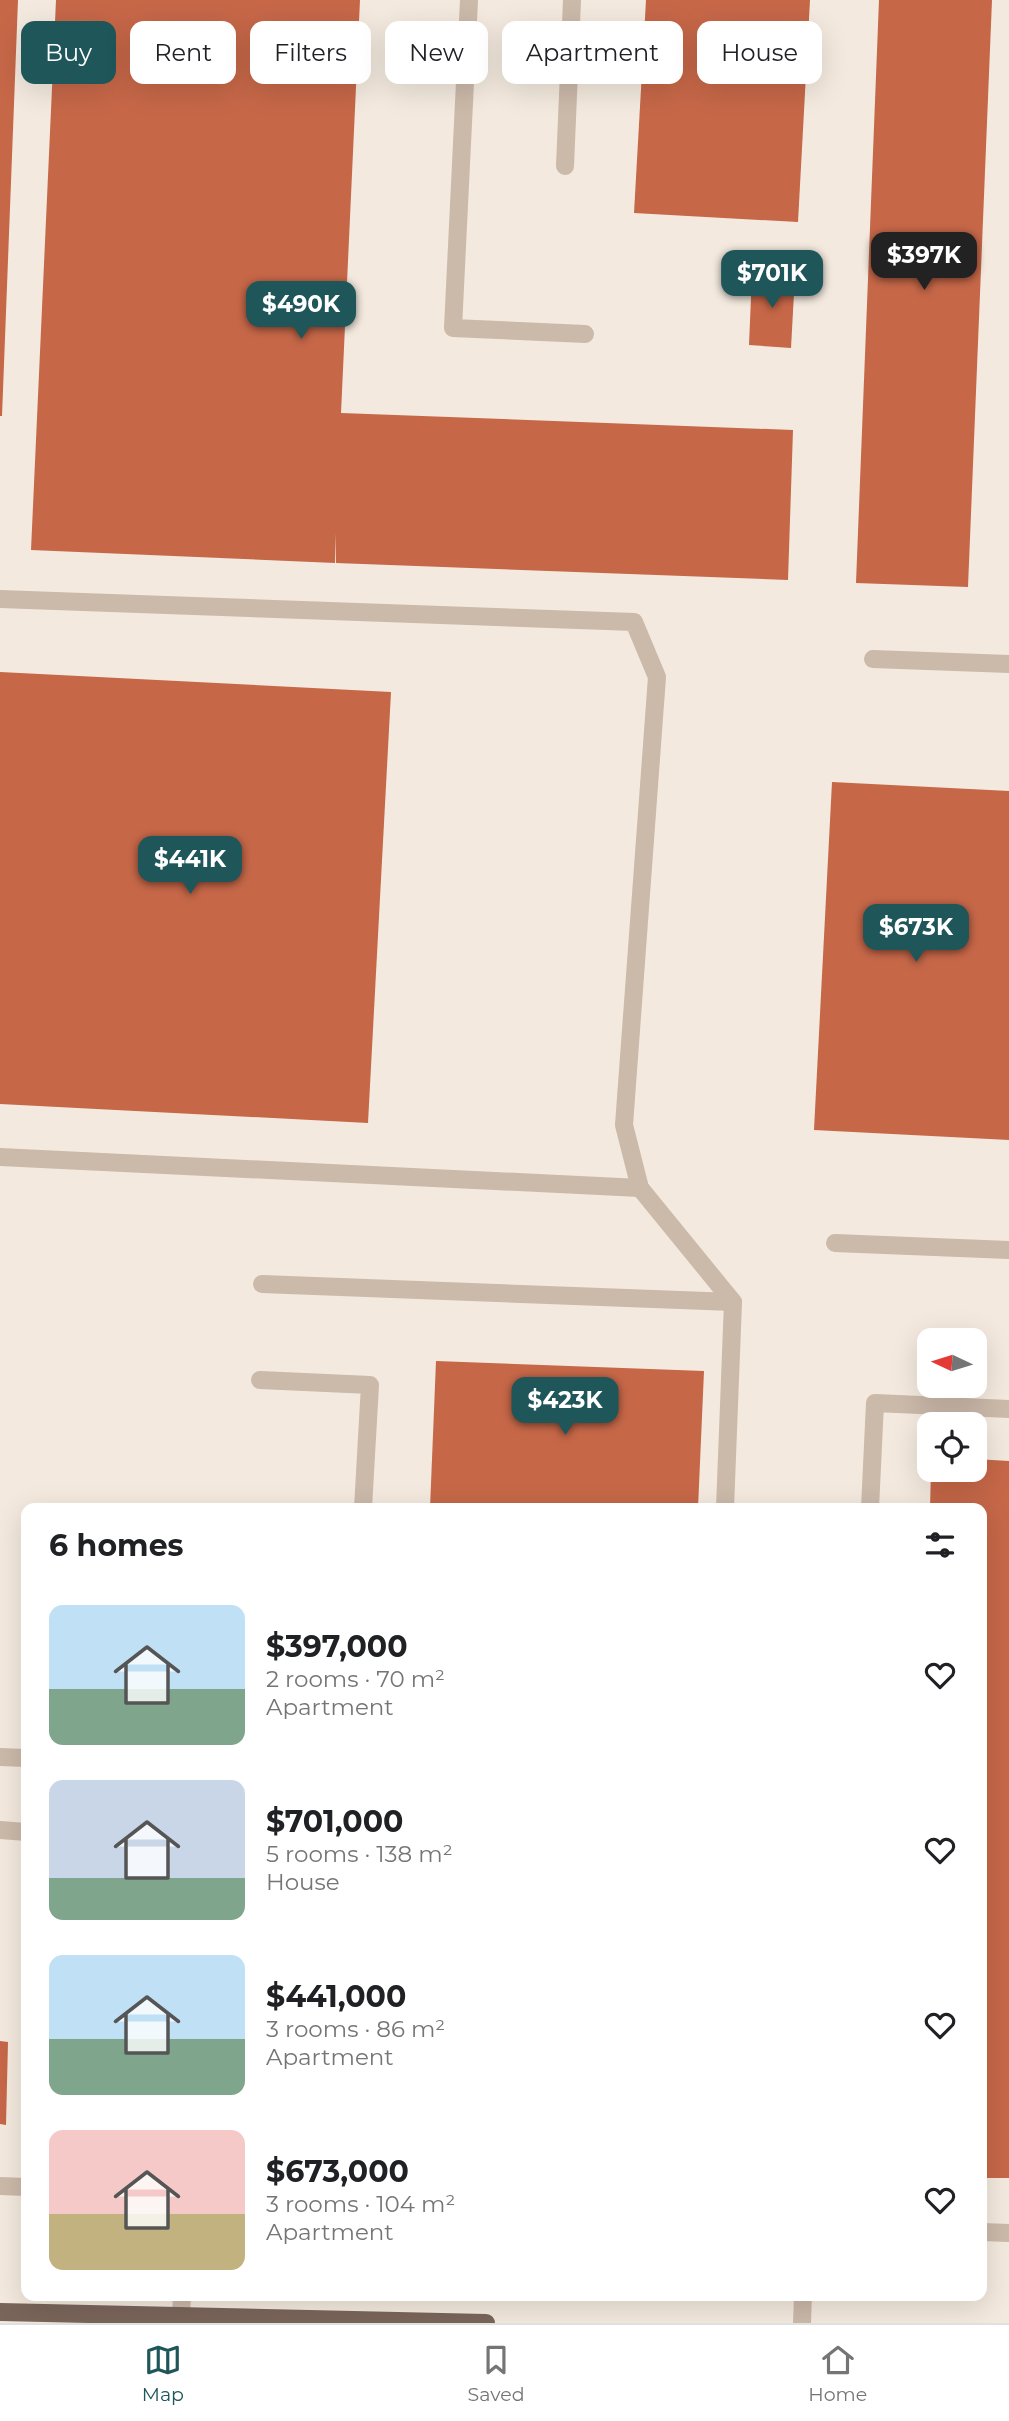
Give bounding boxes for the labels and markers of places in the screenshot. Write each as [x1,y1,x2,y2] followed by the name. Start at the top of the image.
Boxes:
[875,232,973,292] pin: $397K
[723,250,821,310] pin: $701K
[252,282,350,341] pin: $490K
[141,836,239,896] pin: $441K
[867,904,965,964] pin: $673K
[516,1378,614,1437] pin: $423K

